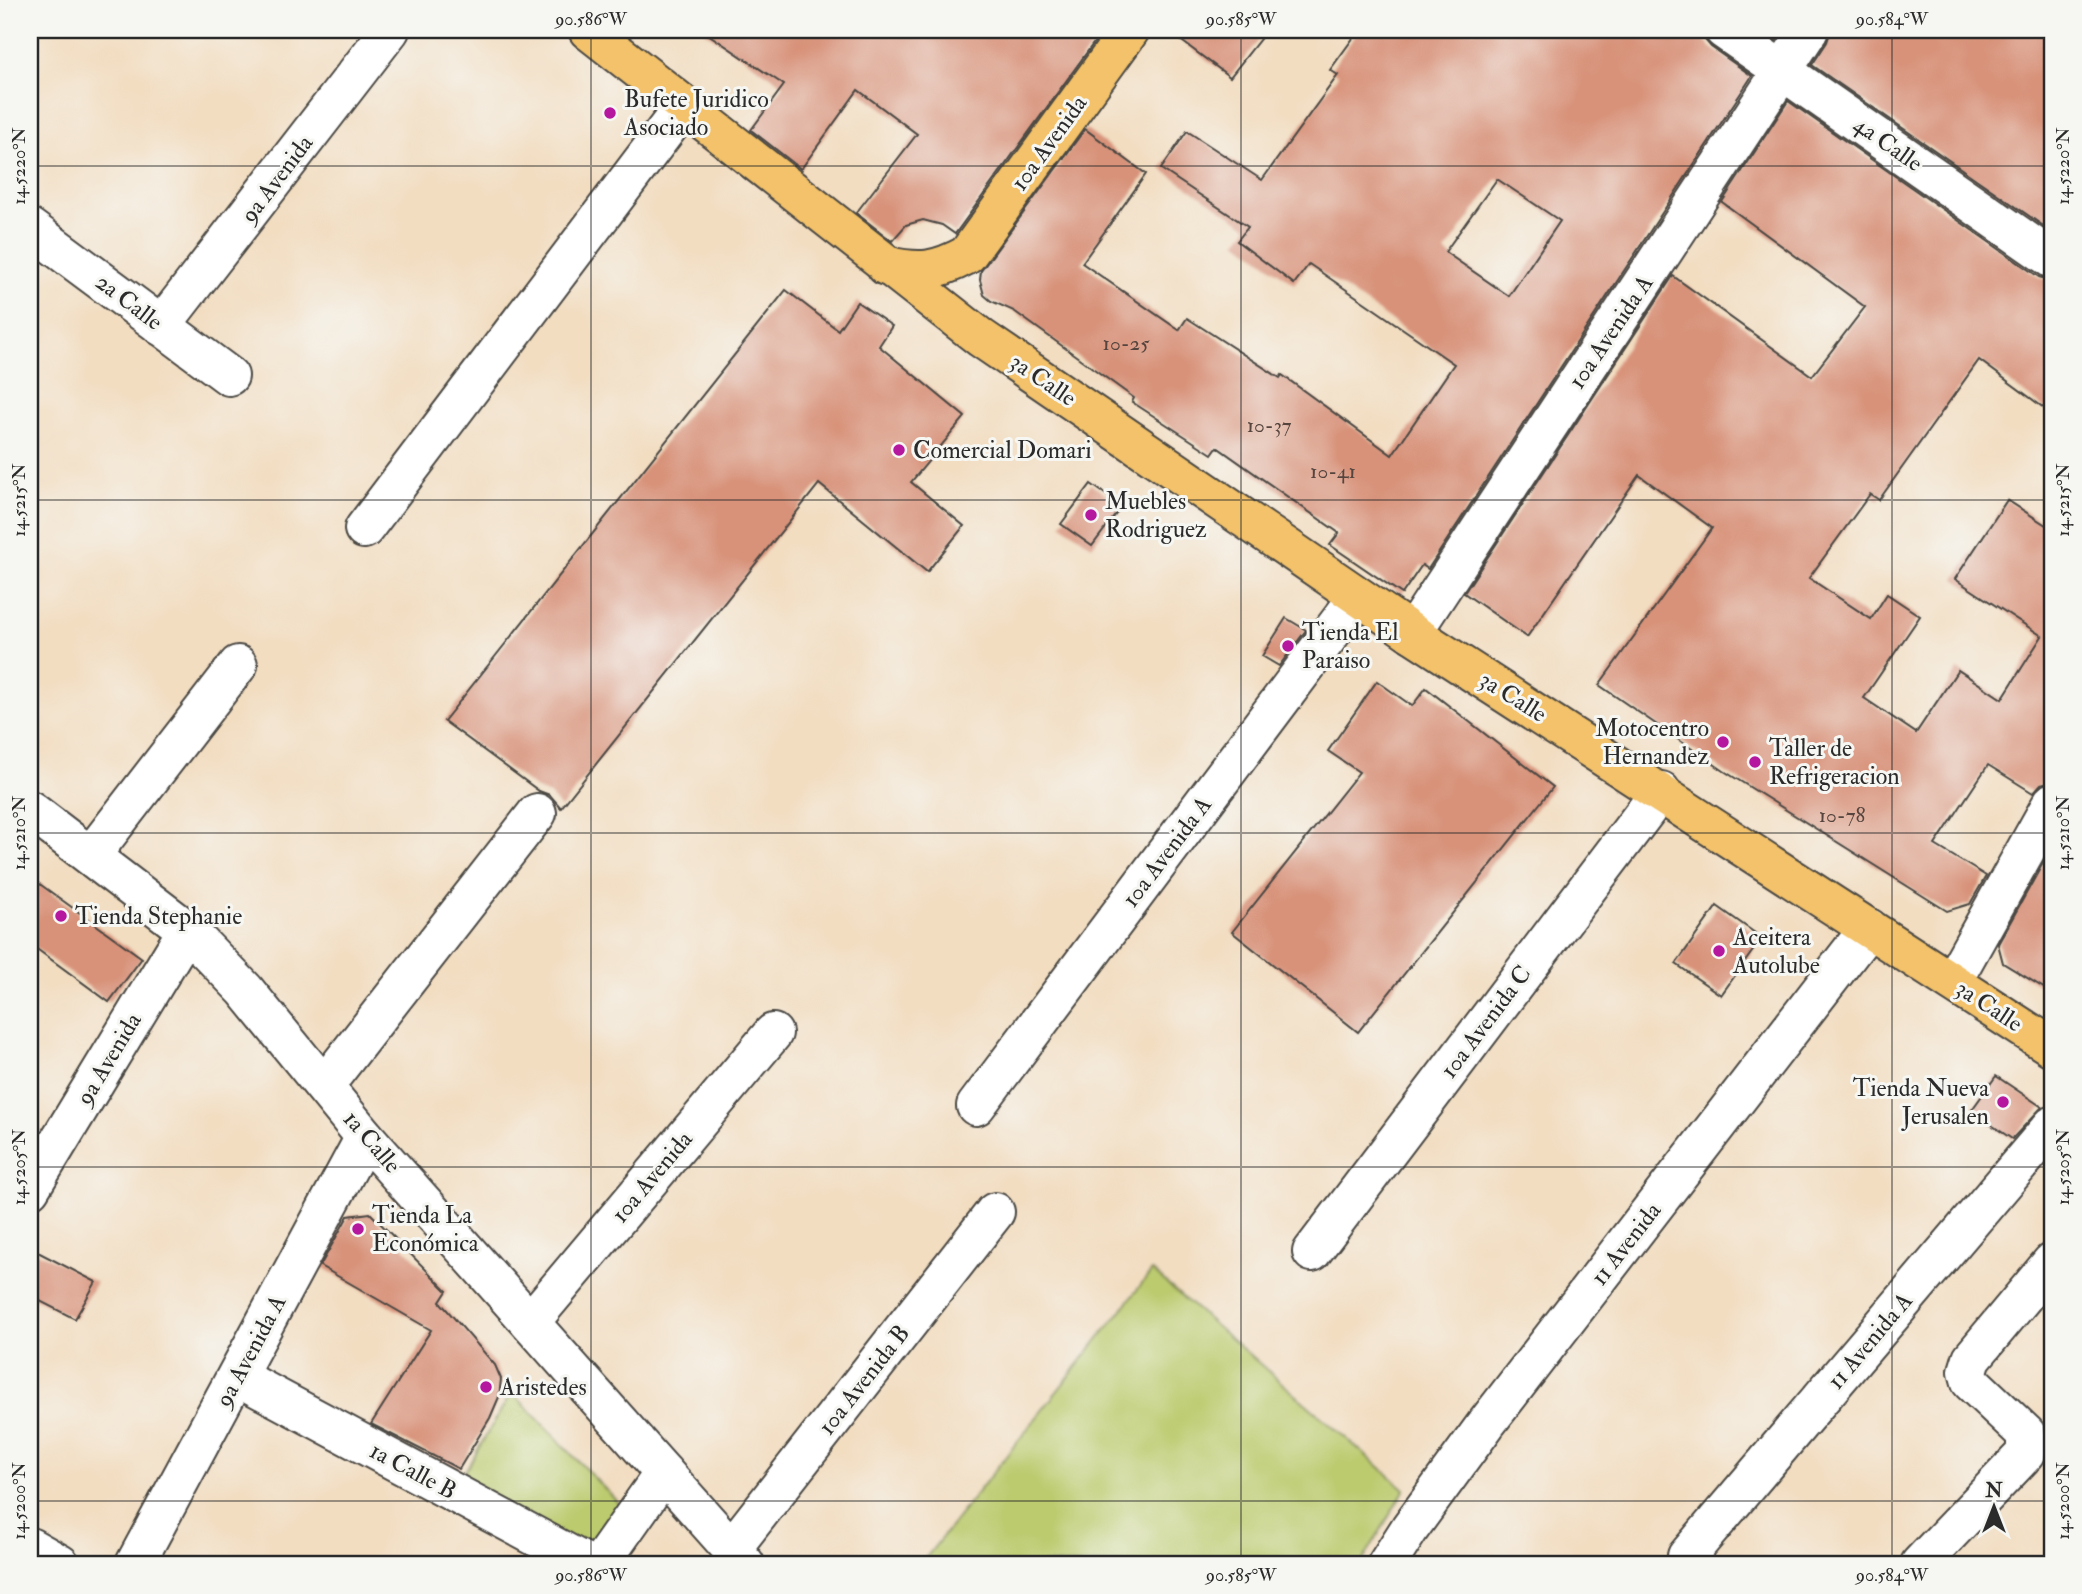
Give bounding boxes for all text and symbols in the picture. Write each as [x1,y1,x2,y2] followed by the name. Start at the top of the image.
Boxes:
[553,8,628,31] text: 90.586°W
[1204,8,1277,31] text: 90.585°W
[1854,8,1929,31] text: 90.584°W
[623,84,769,143] place label: Bufete Juridico Asociado
[1004,88,1095,197] street label: 10a Avenida
[602,105,618,121] marker: Bufete Juridico Asociado
[1847,109,1929,179] street label: 4a Calle
[8,127,31,205] text: 14.5220°N
[2052,127,2075,205] text: 14.5220°N
[233,128,321,231] street label: 9a Avenida
[89,267,169,337] street label: 2a Calle
[1561,269,1661,395] street label: 10a Avenida A
[1103,330,1150,357] house number: 10-25
[1004,347,1082,413] street label: 3a Calle
[1247,412,1292,439] house number: 10-37
[913,435,1092,466] place label: Comercial Domari
[891,442,907,458] marker: Comercial Domari
[1310,458,1356,485] house number: 10-41
[8,463,31,537] text: 14.5215°N
[2052,463,2075,537] text: 14.5215°N
[1105,486,1207,545] place label: Muebles Rodriguez
[1083,507,1099,523] marker: Muebles Rodriguez
[1302,617,1398,676] place label: Tienda El Paraiso
[1280,638,1296,654] marker: Tienda El Paraiso
[1474,664,1552,730] street label: 3a Calle
[1595,713,1709,772] place label: Motocentro Hernandez
[1769,733,1900,792] place label: Taller de Refrigeracion
[1715,734,1731,750] marker: Motocentro Hernandez
[1747,754,1763,770] marker: Taller de Refrigeracion
[1115,790,1219,914] street label: 10a Avenida A
[8,796,31,870] text: 14.5210°N
[2052,796,2075,870] text: 14.5210°N
[1819,802,1865,829] house number: 10-78
[75,901,242,932] place label: Tienda Stephanie
[53,908,69,924] marker: Tienda Stephanie
[1732,922,1820,981] place label: Aceitera Autolube
[1711,943,1727,959] marker: Aceitera Autolube
[1433,959,1539,1085] street label: 10a Avenida C
[1950,973,2028,1039] street label: 3a Calle
[68,1006,149,1113] street label: 9a Avenida
[1853,1073,1990,1132] place label: Tienda Nueva Jerusalen
[1995,1094,2011,1110] marker: Tienda Nueva Jerusalen
[336,1104,408,1180] street label: 1a Calle
[605,1124,700,1229] street label: 10a Avenida
[8,1129,31,1205] text: 14.5205°N
[2052,1129,2075,1205] text: 14.5205°N
[1584,1195,1669,1292] street label: 11 Avenida
[372,1200,480,1259] place label: Tienda La Económica
[350,1221,366,1237] marker: Tienda La Económica
[1820,1286,1920,1396] street label: 11 Avenida A
[208,1290,293,1414] street label: 9a Avenida A
[811,1319,917,1441] street label: 10a Avenida B
[499,1372,587,1403] place label: Aristedes
[478,1379,494,1395] marker: Aristedes
[364,1435,462,1507] street label: 1a Calle B
[8,1462,31,1540] text: 14.5200°N
[2052,1462,2075,1540] text: 14.5200°N
[1960,1472,2030,1542] north arrow
[1984,1479,2003,1503] text: N
[553,1564,628,1587] text: 90.586°W
[1204,1564,1277,1587] text: 90.585°W
[1854,1564,1929,1587] text: 90.584°W

